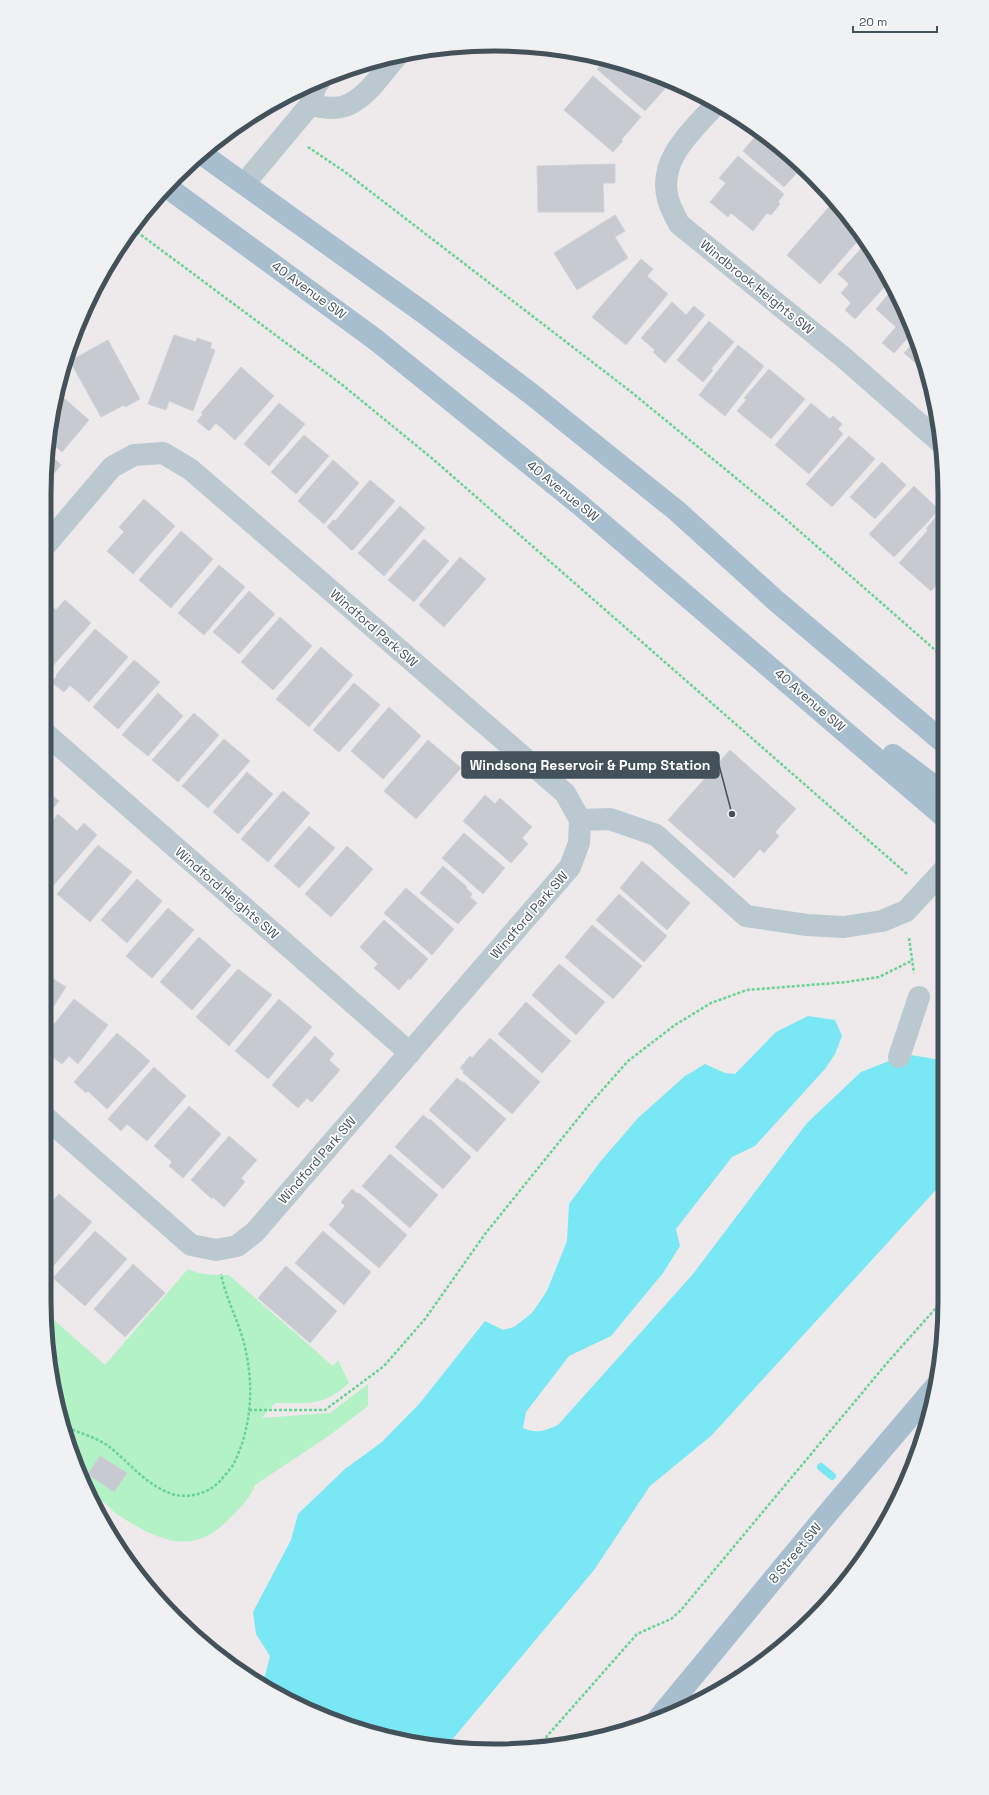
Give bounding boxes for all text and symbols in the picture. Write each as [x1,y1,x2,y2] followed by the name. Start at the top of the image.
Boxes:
[853,8,937,34] scale bar
[859,14,887,30] text: 20 m
[697,236,817,338] street label: Windbrook Heights SW
[268,257,350,323] street label: 40 Avenue SW
[523,457,603,525] street label: 40 Avenue SW
[327,585,421,671] street label: Windford Park SW
[771,665,849,735] street label: 40 Avenue SW
[462,752,719,778] callout: Windsong Reservoir & Pump Station
[470,756,710,774] text: Windsong Reservoir & Pump Station
[172,843,282,943] street label: Windford Heights SW
[486,868,572,962] street label: Windford Park SW
[274,1113,360,1207] street label: Windford Park SW
[765,1519,825,1587] street label: 8 Street SW

